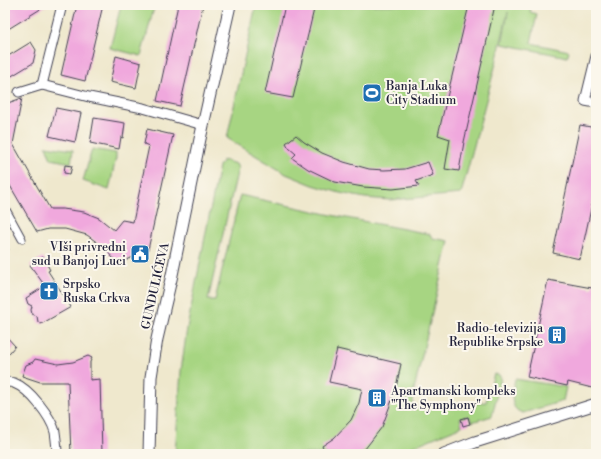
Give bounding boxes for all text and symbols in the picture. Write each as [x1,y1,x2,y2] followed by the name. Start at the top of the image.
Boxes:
[385,79,457,108] place label: Banja Luka City Stadium
[361,82,383,104] sports icon: Banja Luka City Stadium
[32,240,126,269] place label: VIši privredni sud u Banjoj Luci
[136,240,173,331] street label: GUNDULIĆEVA
[129,243,151,265] public building icon: VIši privredni sud u Banjoj Luci
[63,277,131,306] place label: Srpsko Ruska Crkva
[38,280,60,302] church icon: Srpsko Ruska Crkva
[449,321,544,350] place label: Radio-televizija Republike Srpske
[546,324,568,346] building icon: Radio-televizija Republike Srpske
[390,384,516,413] place label: Apartmanski kompleks "The Symphony"
[366,387,388,409] building icon: Apartmanski kompleks "The Symphony"

